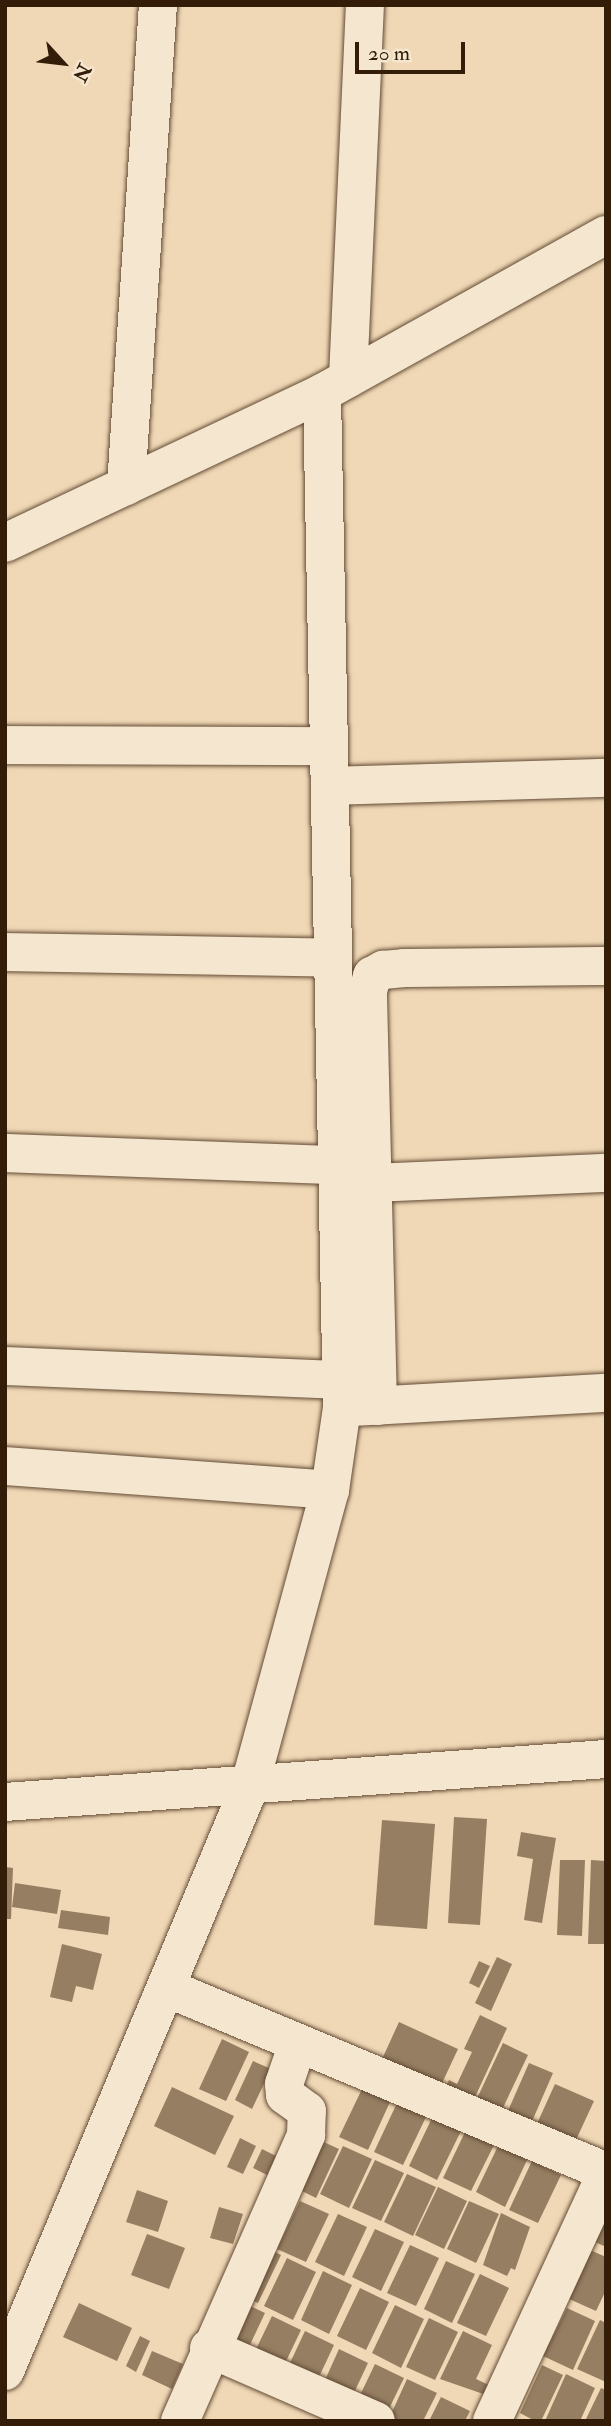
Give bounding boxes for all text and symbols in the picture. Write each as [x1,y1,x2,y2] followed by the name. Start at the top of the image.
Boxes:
[28,28,98,98] north arrow
[359,28,469,72] scale bar
[368,40,410,67] text: 20 m
[67,59,96,86] text: N

